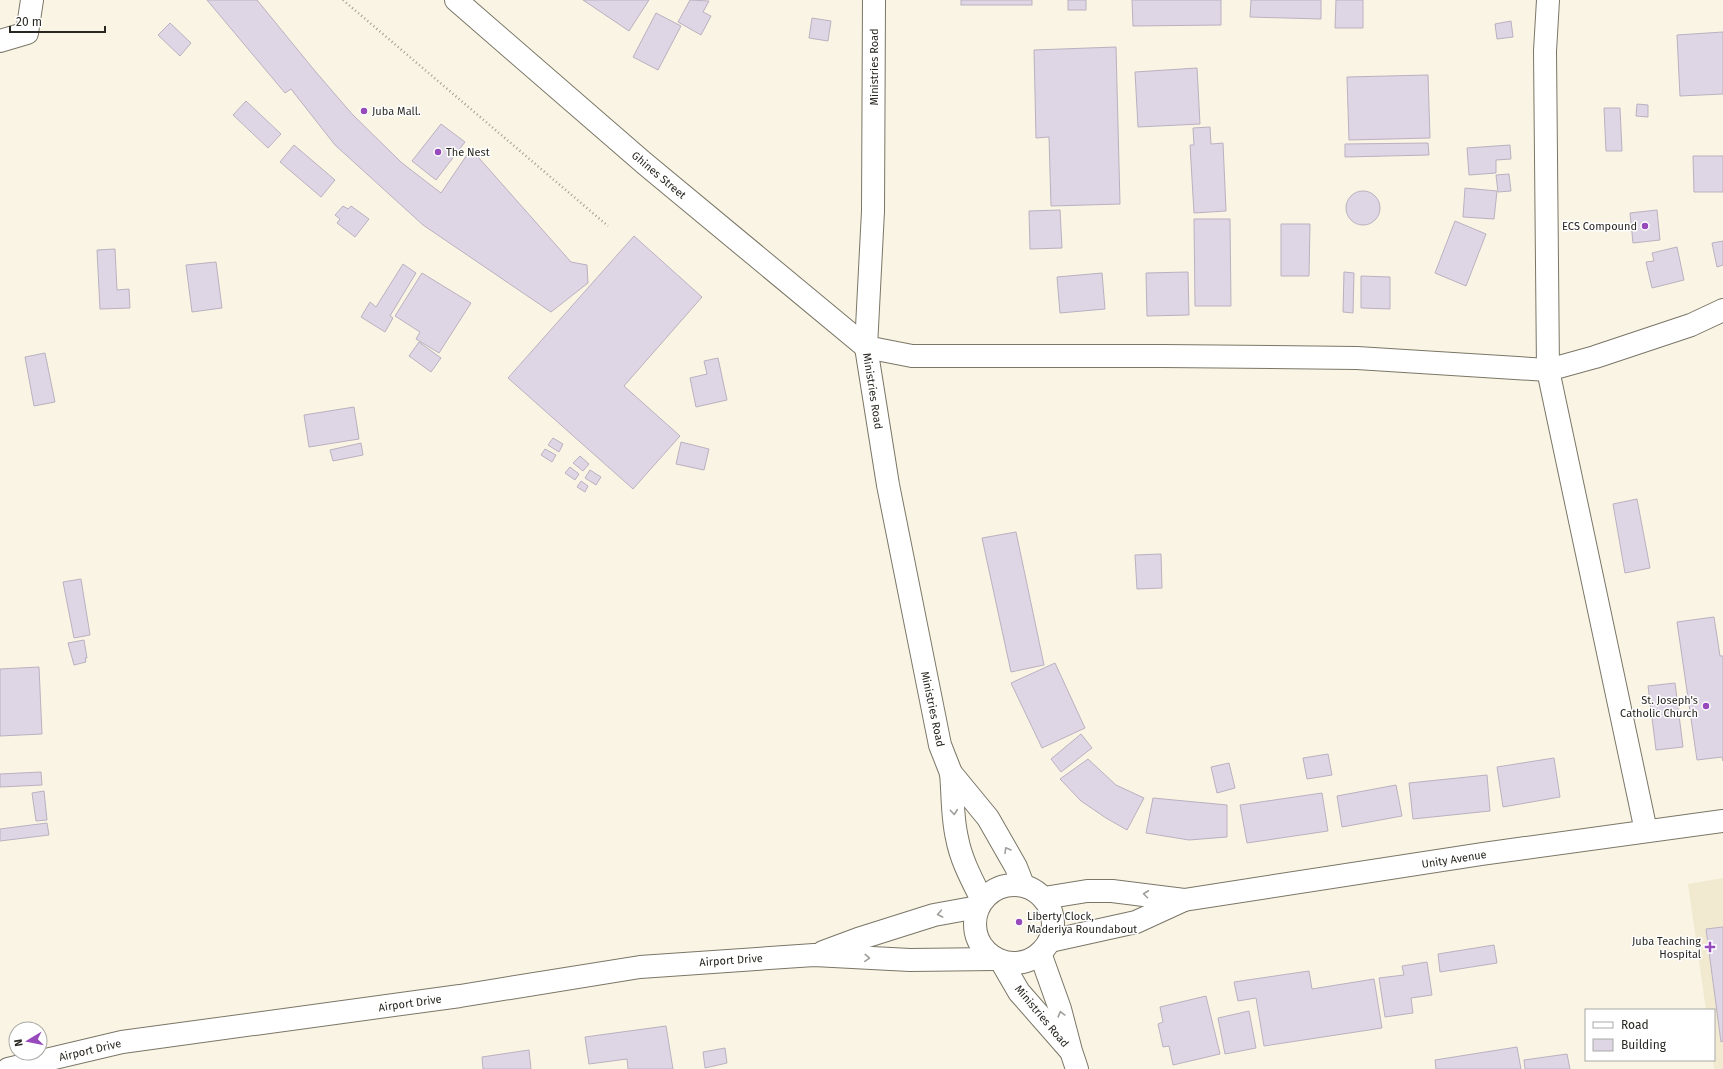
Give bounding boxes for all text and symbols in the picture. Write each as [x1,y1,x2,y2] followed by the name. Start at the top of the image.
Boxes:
[10,8,105,34] scale bar
[16,15,42,29] text: 20 m
[868,28,881,106] street label: Ministries Road
[372,105,421,118] place label: Juba Mall.
[359,106,369,116] marker: Juba Mall.
[446,146,490,159] place label: The Nest
[433,147,443,157] marker: The Nest
[629,149,688,202] street label: Ghines Street
[1562,220,1637,233] place label: ECS Compound
[1640,221,1650,231] marker: ECS Compound
[860,352,885,430] street label: Ministries Road
[918,670,947,748] street label: Ministries Road
[1620,694,1698,720] place label: St. Joseph's Catholic Church
[1701,701,1711,711] marker: St. Joseph's Catholic Church
[950,809,959,815] one-way arrow
[1004,847,1011,854] one-way arrow
[1421,848,1487,871] street label: Unity Avenue
[1143,890,1149,899] one-way arrow
[937,909,943,918] one-way arrow
[1027,910,1137,936] place label: Liberty Clock, Maderiya Roundabout
[1014,917,1024,927] marker: Liberty Clock, Maderiya Roundabout
[1632,935,1701,961] place label: Juba Teaching Hospital
[1704,941,1716,953] marker: Juba Teaching Hospital
[699,952,763,969] street label: Airport Drive
[864,953,870,962] one-way arrow
[1012,983,1071,1050] street label: Ministries Road
[378,993,442,1014] street label: Airport Drive
[1585,1009,1715,1061] legend
[1058,1010,1066,1017] one-way arrow
[1621,1018,1649,1032] text: Road
[8,1021,48,1061] north arrow
[58,1037,123,1064] street label: Airport Drive
[12,1038,26,1047] text: N
[1621,1038,1667,1052] text: Building

